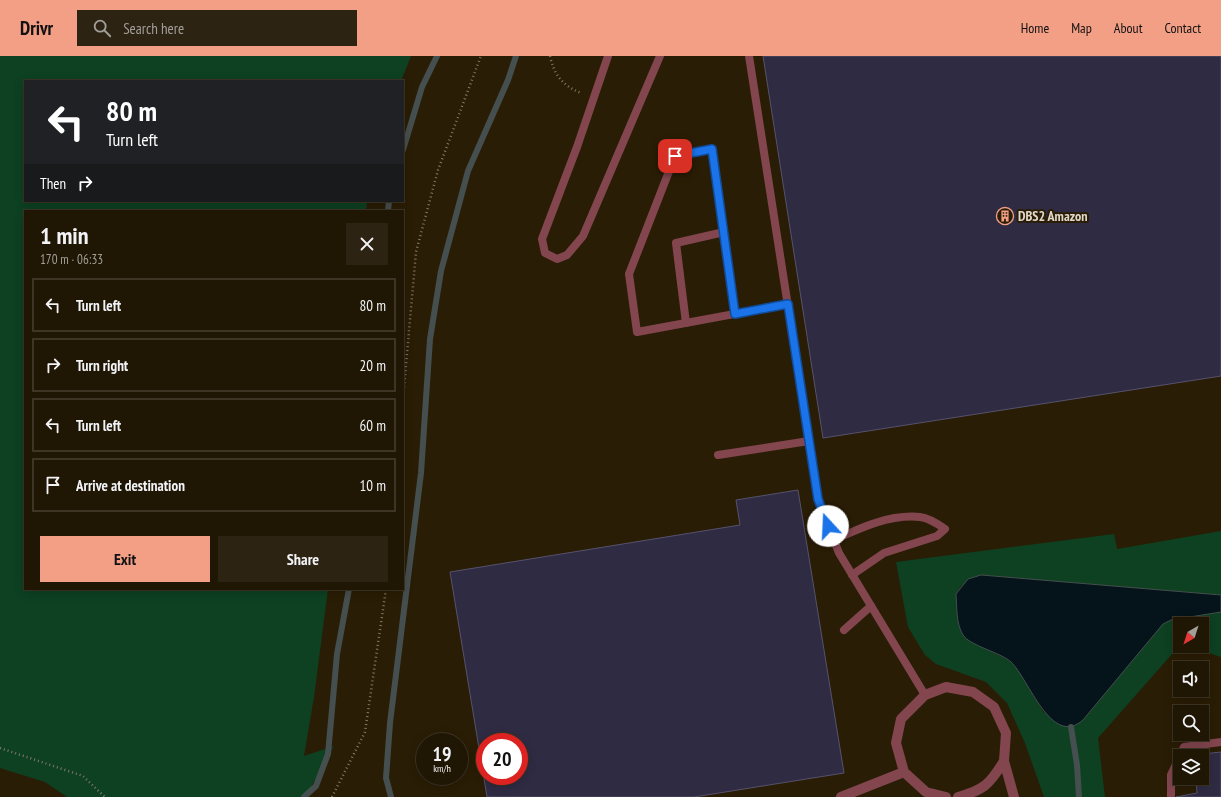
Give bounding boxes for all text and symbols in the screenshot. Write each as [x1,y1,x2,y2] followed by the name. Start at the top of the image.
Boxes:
[77,10,357,46] search box
[20,16,53,40] text: Drivr
[91,17,113,39] icon: search
[123,19,184,38] text: Search here
[1021,19,1049,37] text: Home
[1071,19,1092,37] text: Map
[1114,19,1143,37] text: About
[1165,19,1201,37] text: Contact
[106,92,157,129] text: 80 m
[40,96,92,148] icon: left
[106,128,158,151] text: Turn left
[658,139,692,173] pin
[664,145,686,167] icon: arrive
[74,172,96,194] icon: right
[40,174,66,193] text: Then
[995,206,1015,226] building icon: DBS2 Amazon
[1018,207,1087,225] place label: DBS2 Amazon
[40,220,88,251] text: 1 min
[346,223,388,265] button: close
[40,251,103,268] text: 170 m · 06:33
[42,294,64,316] icon: left
[76,296,121,315] text: Turn left
[360,296,386,315] text: 80 m
[42,354,64,376] icon: right
[76,356,128,375] text: Turn right
[360,356,386,375] text: 20 m
[42,414,64,436] icon: left
[76,416,121,435] text: Turn left
[360,416,386,435] text: 60 m
[42,474,64,496] icon: arrive
[76,476,185,495] text: Arrive at destination
[360,476,386,495] text: 10 m
[807,505,849,547] position arrow
[40,536,210,582] button: Exit
[218,536,388,582] button: Share
[1173,617,1209,653] north arrow
[1173,617,1209,785] map controls
[1173,661,1209,697] button: sound
[1173,705,1209,741] button: search
[476,733,528,785] speed limit sign: 20
[432,741,452,767] text: 19
[1173,749,1209,785] button: layers
[433,762,451,775] text: km/h

